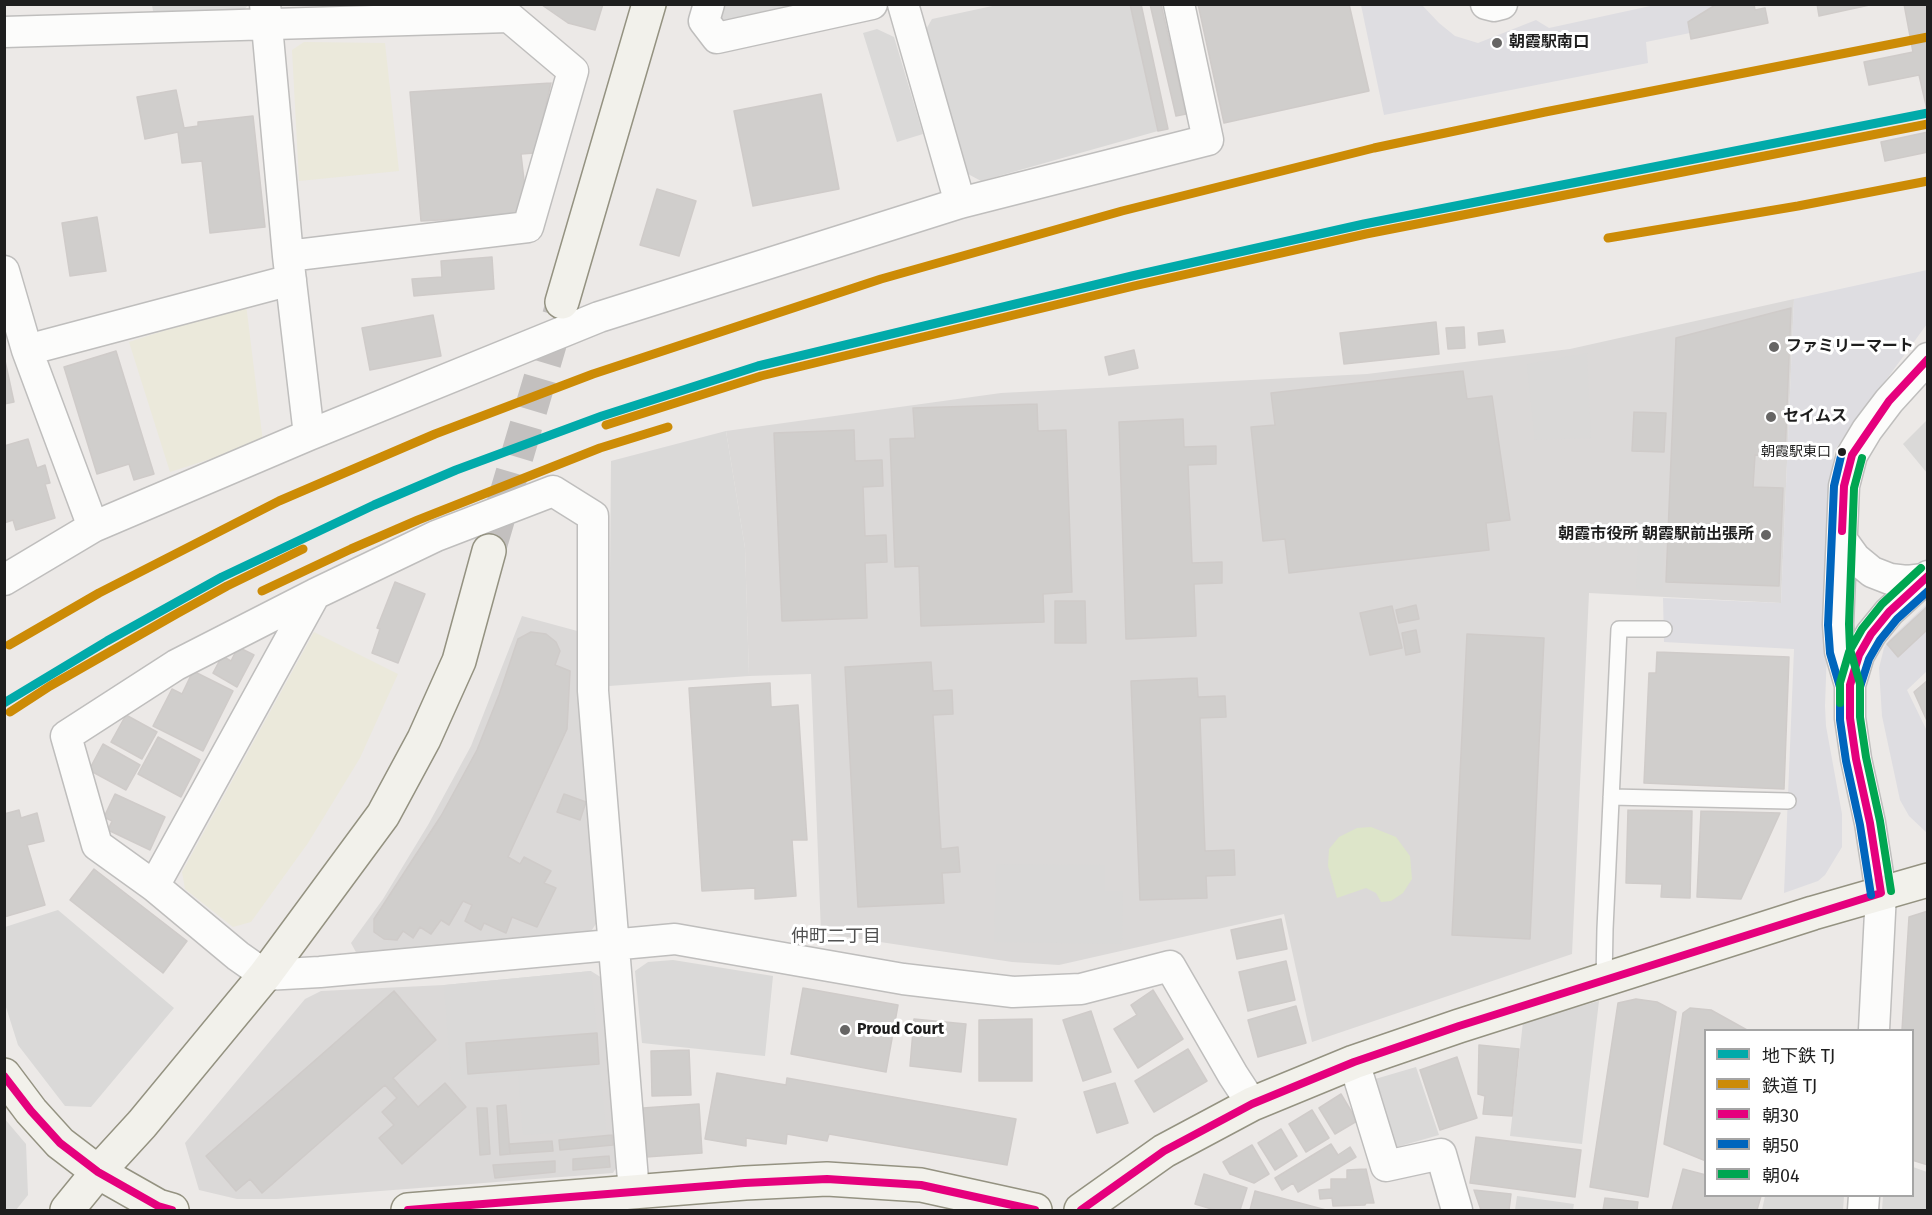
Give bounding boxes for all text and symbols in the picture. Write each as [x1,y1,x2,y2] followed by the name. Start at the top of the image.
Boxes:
[1509,33,1589,53] place label: 朝霞駅南口
[1490,36,1504,50] marker: 朝霞駅南口
[1786,337,1914,357] place label: ファミリーマート
[1767,340,1781,354] marker: ファミリーマート
[1783,407,1847,427] place label: セイムス
[1764,410,1778,424] marker: セイムス
[1761,444,1831,460] place label: 朝霞駅東口
[1836,446,1848,458] marker: 朝霞駅東口
[1558,525,1754,545] place label: 朝霞市役所 朝霞駅前出張所
[1759,528,1773,542] marker: 朝霞市役所 朝霞駅前出張所
[791,926,881,948] district label: 仲町二丁目
[857,1020,944,1040] place label: Proud Court
[838,1023,852,1037] marker: Proud Court
[1704,1029,1914,1197] legend
[1762,1045,1835,1067] text: 地下鉄 TJ
[1762,1075,1817,1097] text: 鉄道 TJ
[1762,1105,1799,1127] text: 朝30
[1762,1135,1799,1157] text: 朝50
[1762,1165,1800,1187] text: 朝04

